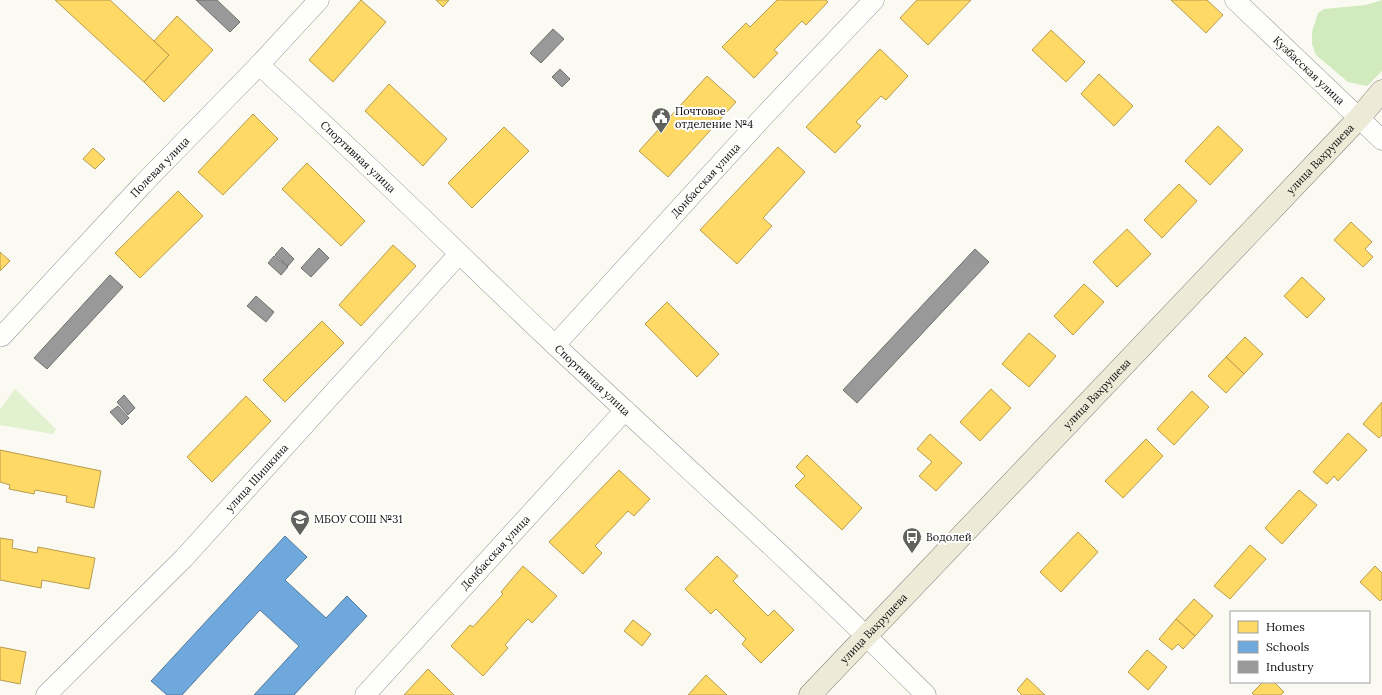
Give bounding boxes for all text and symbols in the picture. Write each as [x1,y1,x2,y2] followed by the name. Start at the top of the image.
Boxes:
[1270,33,1348,108] street label: Кузбасская улица
[675,104,753,131] place label: Почтовое отделение №4
[650,106,672,134] public building icon: Почтовое отделение №4
[317,118,399,196] street label: Спортивная улица
[1283,121,1357,197] street label: улица Вахрушева
[127,134,192,200] street label: Полевая улица
[668,140,743,221] street label: Донбасская улица
[552,341,634,419] street label: Спортивная улица
[1060,355,1134,432] street label: улица Вахрушева
[222,440,291,514] street label: улица Шишкина
[289,508,311,536] school or university icon: МБОУ СОШ №31
[314,512,402,526] place label: МБОУ СОШ №31
[457,512,533,593] street label: Донбасская улица
[901,526,923,554] bus stop icon: Водолей
[926,530,972,544] place label: Водолей
[837,590,910,666] street label: улица Вахрушева
[1230,611,1370,683] legend
[1266,619,1305,634] text: Homes
[1266,639,1310,654] text: Schools
[1266,659,1314,674] text: Industry

